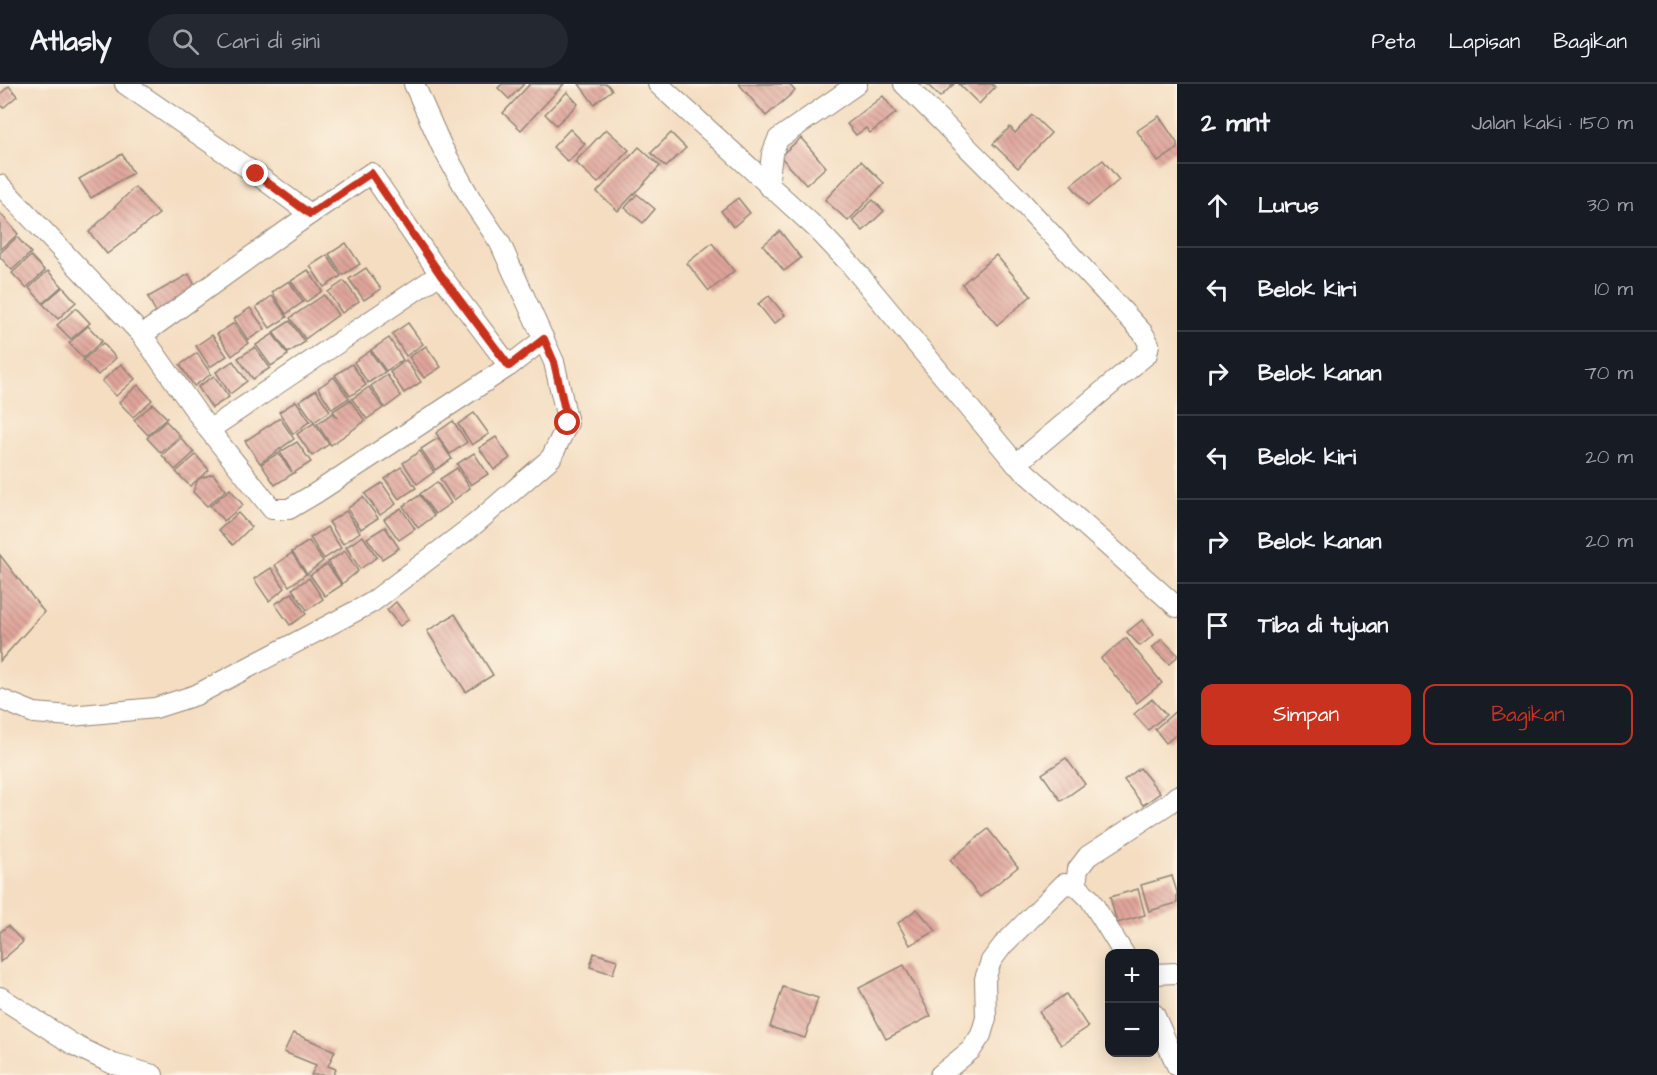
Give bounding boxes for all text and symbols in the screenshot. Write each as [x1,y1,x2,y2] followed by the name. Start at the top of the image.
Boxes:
[148,14,568,68] search box
[30,22,112,61] text: Atlasly
[169,25,202,58] icon: search
[217,26,320,57] text: Cari di sini
[1372,27,1415,56] text: Peta
[1448,27,1520,56] text: Lapisan
[1553,27,1627,56] text: Bagikan
[1201,105,1270,141] text: 2 mnt
[1471,109,1633,137] text: Jalan kaki · 150 m
[242,160,268,186] route end
[1201,189,1234,222] icon: ahead
[1258,190,1319,221] text: Lurus
[1587,191,1633,219] text: 30 m
[1201,273,1234,306] icon: left
[1258,274,1356,305] text: Belok kiri
[1594,275,1633,303] text: 10 m
[1201,357,1234,390] icon: right
[1258,358,1382,389] text: Belok kanan
[1585,359,1633,387] text: 70 m
[554,409,580,435] route start
[1201,441,1234,474] icon: left
[1258,442,1356,473] text: Belok kiri
[1585,443,1633,471] text: 20 m
[1201,525,1234,558] icon: right
[1258,526,1382,557] text: Belok kanan
[1585,527,1633,555] text: 20 m
[1201,609,1234,642] icon: arrive
[1258,610,1388,641] text: Tiba di tujuan
[1201,684,1411,745] button: Simpan
[1423,684,1633,745] button: Bagikan
[1105,949,1159,1057] map controls
[1105,949,1159,1003] button: +
[1105,1003,1159,1057] button: −

